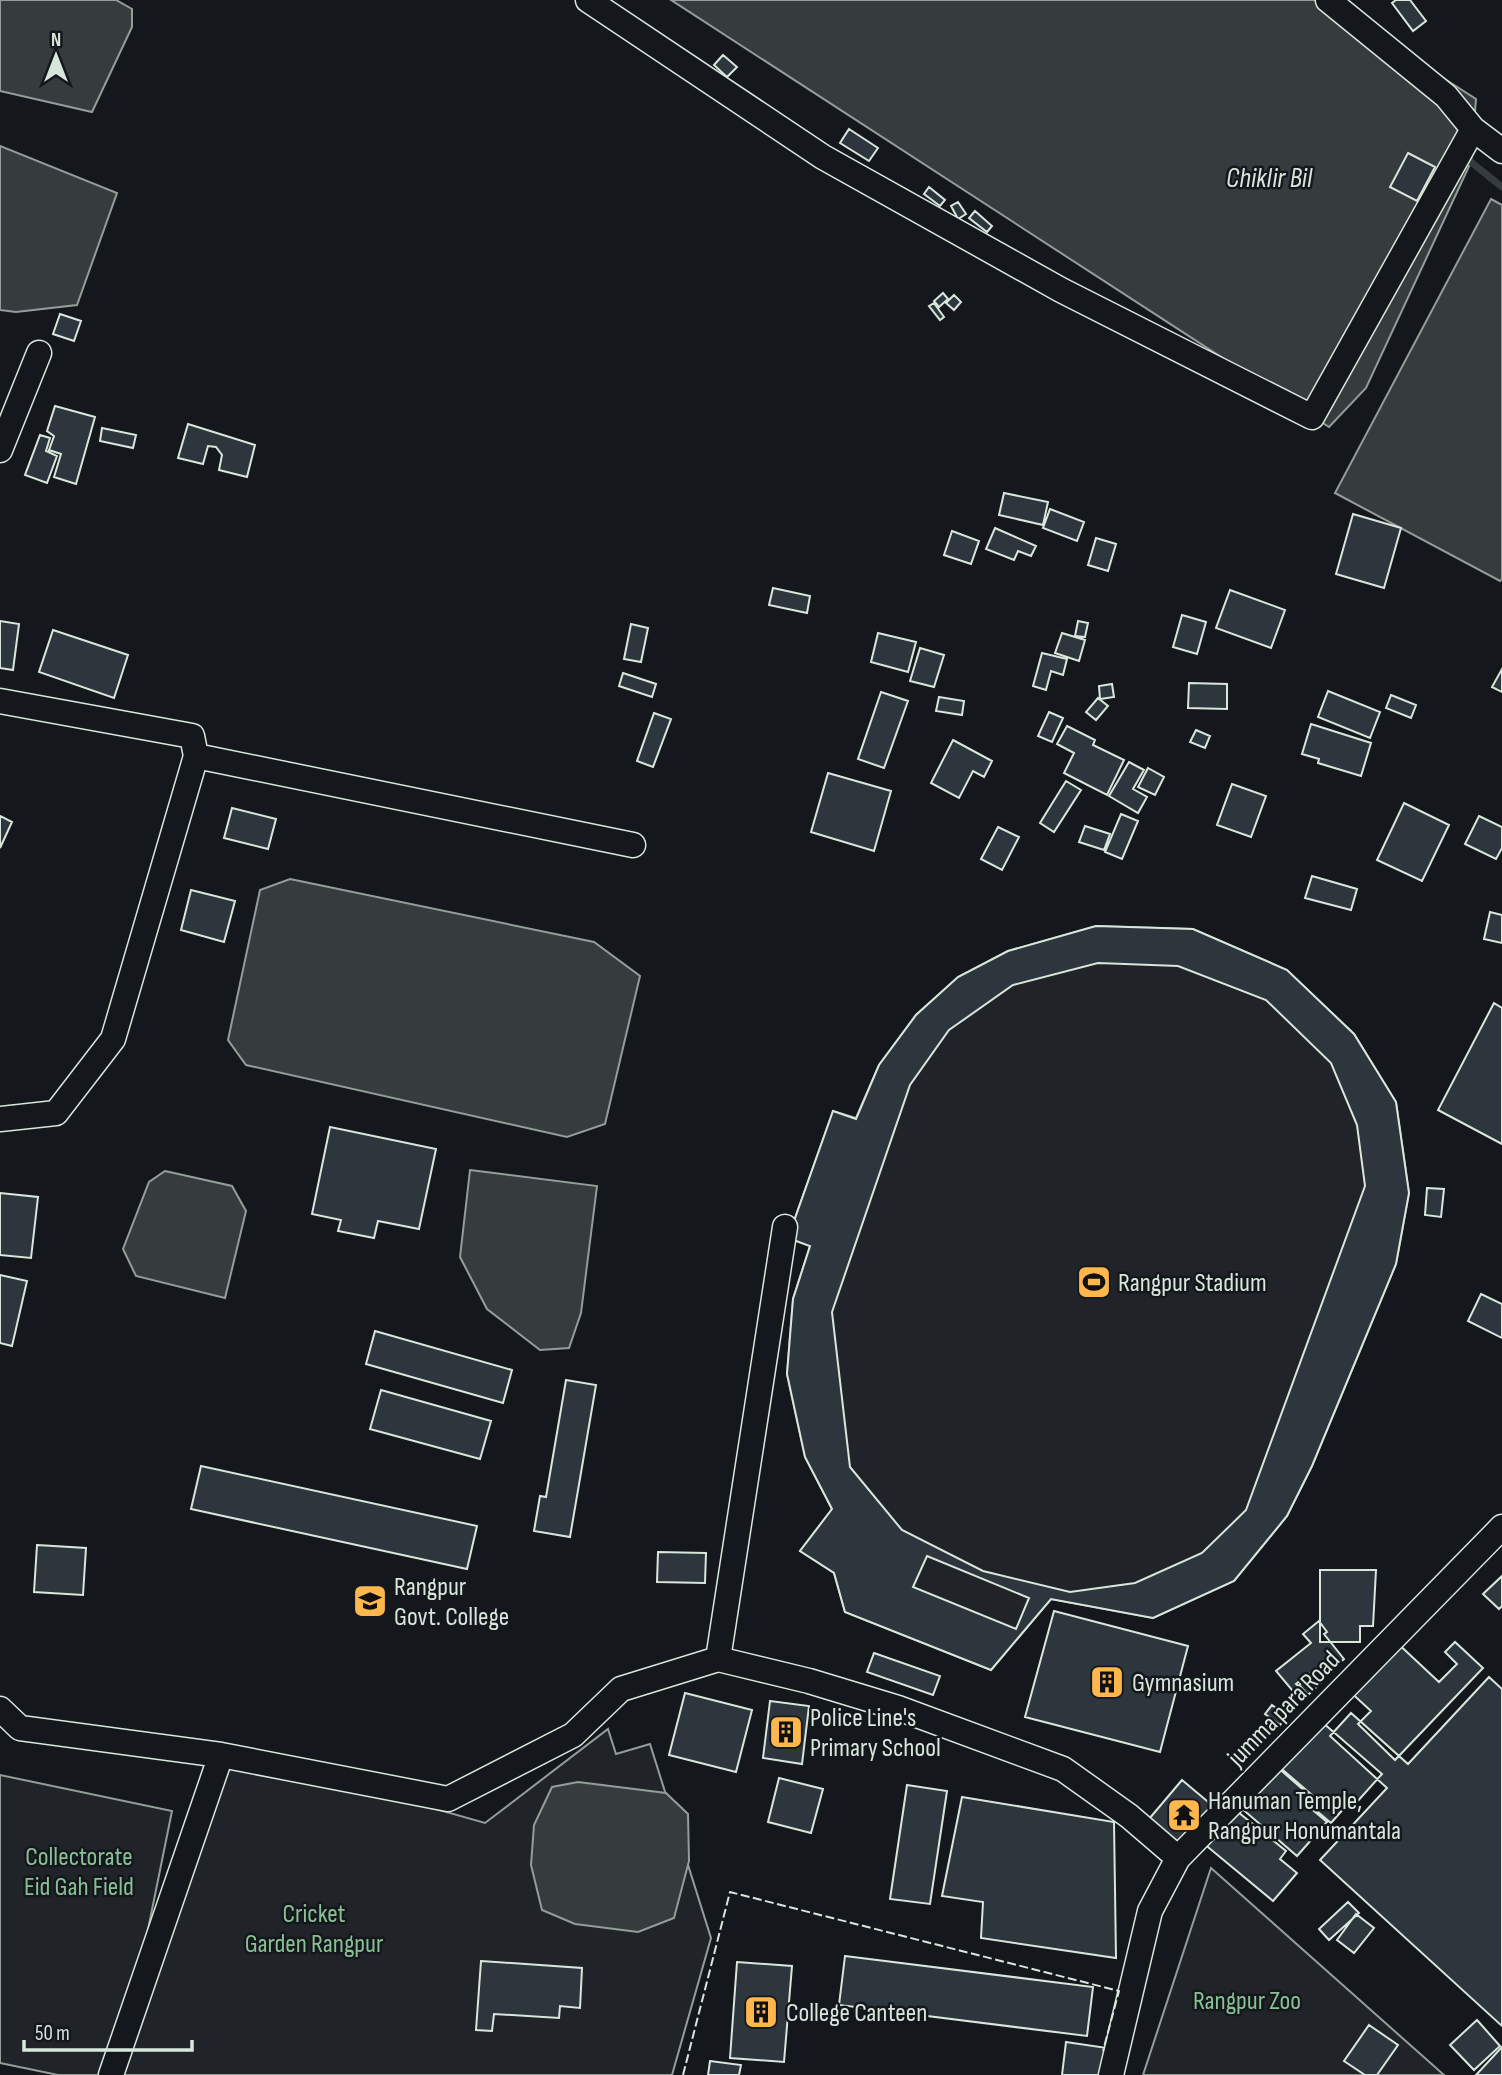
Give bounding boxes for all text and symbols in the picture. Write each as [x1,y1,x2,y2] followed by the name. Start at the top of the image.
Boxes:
[21,21,91,91] north arrow
[51,29,61,52] text: N
[1226,162,1313,195] water label: Chiklir Bil
[1075,1263,1113,1301] sports icon: Rangpur Stadium
[1118,1268,1267,1299] place label: Rangpur Stadium
[394,1572,509,1633] place label: Rangpur Govt. College
[351,1582,389,1620] school or university icon: Rangpur Govt. College
[1221,1645,1347,1774] street label: jumma para Road
[1088,1663,1126,1701] building icon: Gymnasium
[1132,1668,1234,1699] place label: Gymnasium
[810,1703,941,1764] place label: Police Line's Primary School
[767,1713,805,1751] building icon: Police Line's Primary School
[1208,1786,1401,1847] place label: Hanuman Temple, Rangpur Honumantala
[1165,1796,1203,1834] temple icon: Hanuman Temple, Rangpur Honumantala
[24,1842,134,1903] park label: Collectorate Eid Gah Field
[245,1899,384,1960] park label: Cricket Garden Rangpur
[1193,1986,1301,2017] park label: Rangpur Zoo
[742,1993,780,2031] building icon: College Canteen
[786,1998,927,2029] place label: College Canteen
[24,2008,192,2052] scale bar
[35,2021,70,2046] text: 50 m

